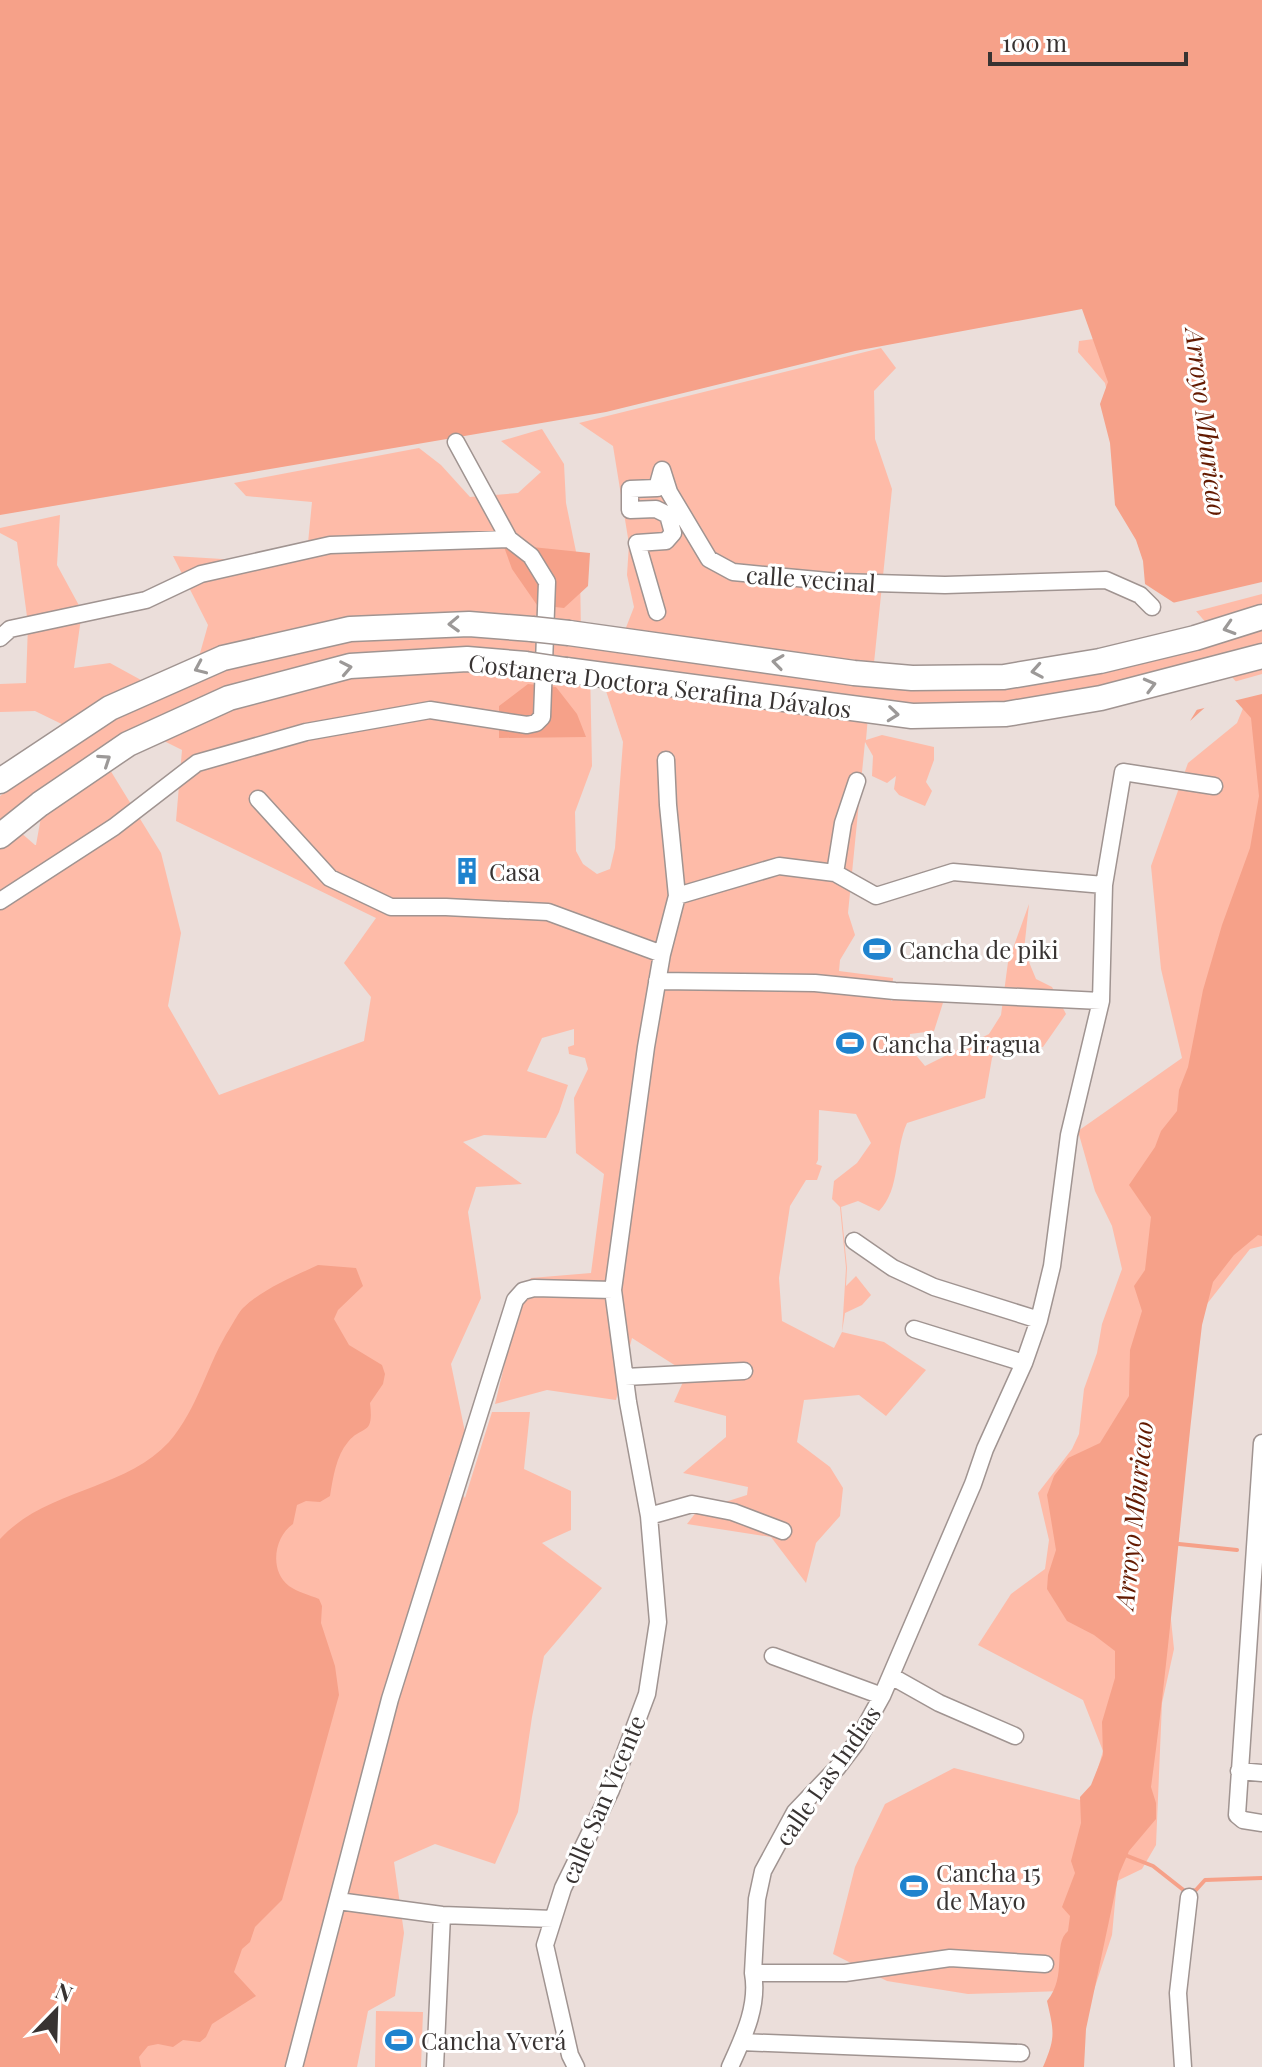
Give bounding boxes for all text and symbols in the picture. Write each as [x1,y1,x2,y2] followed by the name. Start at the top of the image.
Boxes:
[990,16,1186,66] scale bar
[1002,26,1067,58] text: 100 m
[1178,323,1236,518] water label: Arroyo Mburicao
[745,558,877,599] street label: calle vecinal
[447,616,460,633] one-way arrow
[1222,619,1236,635] one-way arrow
[467,646,853,724] street label: Costanera Doctora Serafina Dávalos
[771,654,785,671] one-way arrow
[193,659,208,675] one-way arrow
[339,661,353,678] one-way arrow
[1030,662,1044,679] one-way arrow
[1142,678,1156,695] one-way arrow
[887,705,900,722] one-way arrow
[96,755,110,770] one-way arrow
[489,855,540,887] place label: Casa
[452,856,482,886] building icon: Casa
[899,933,1058,965] place label: Cancha de piki
[862,934,892,964] sports icon: Cancha de piki
[872,1027,1041,1059] place label: Cancha Piragua
[835,1028,865,1058] sports icon: Cancha Piragua
[1105,1419,1160,1614] water label: Arroyo Mburicao
[767,1699,887,1851] street label: calle Las Indias
[552,1710,652,1888] street label: calle San Vicente
[936,1856,1041,1916] place label: Cancha 15 de Mayo
[899,1871,929,1901] sports icon: Cancha 15 de Mayo
[16,1971,96,2051] north arrow
[51,1975,77,2009] text: N
[421,2024,567,2056] place label: Cancha Yverá
[384,2025,414,2055] sports icon: Cancha Yverá

